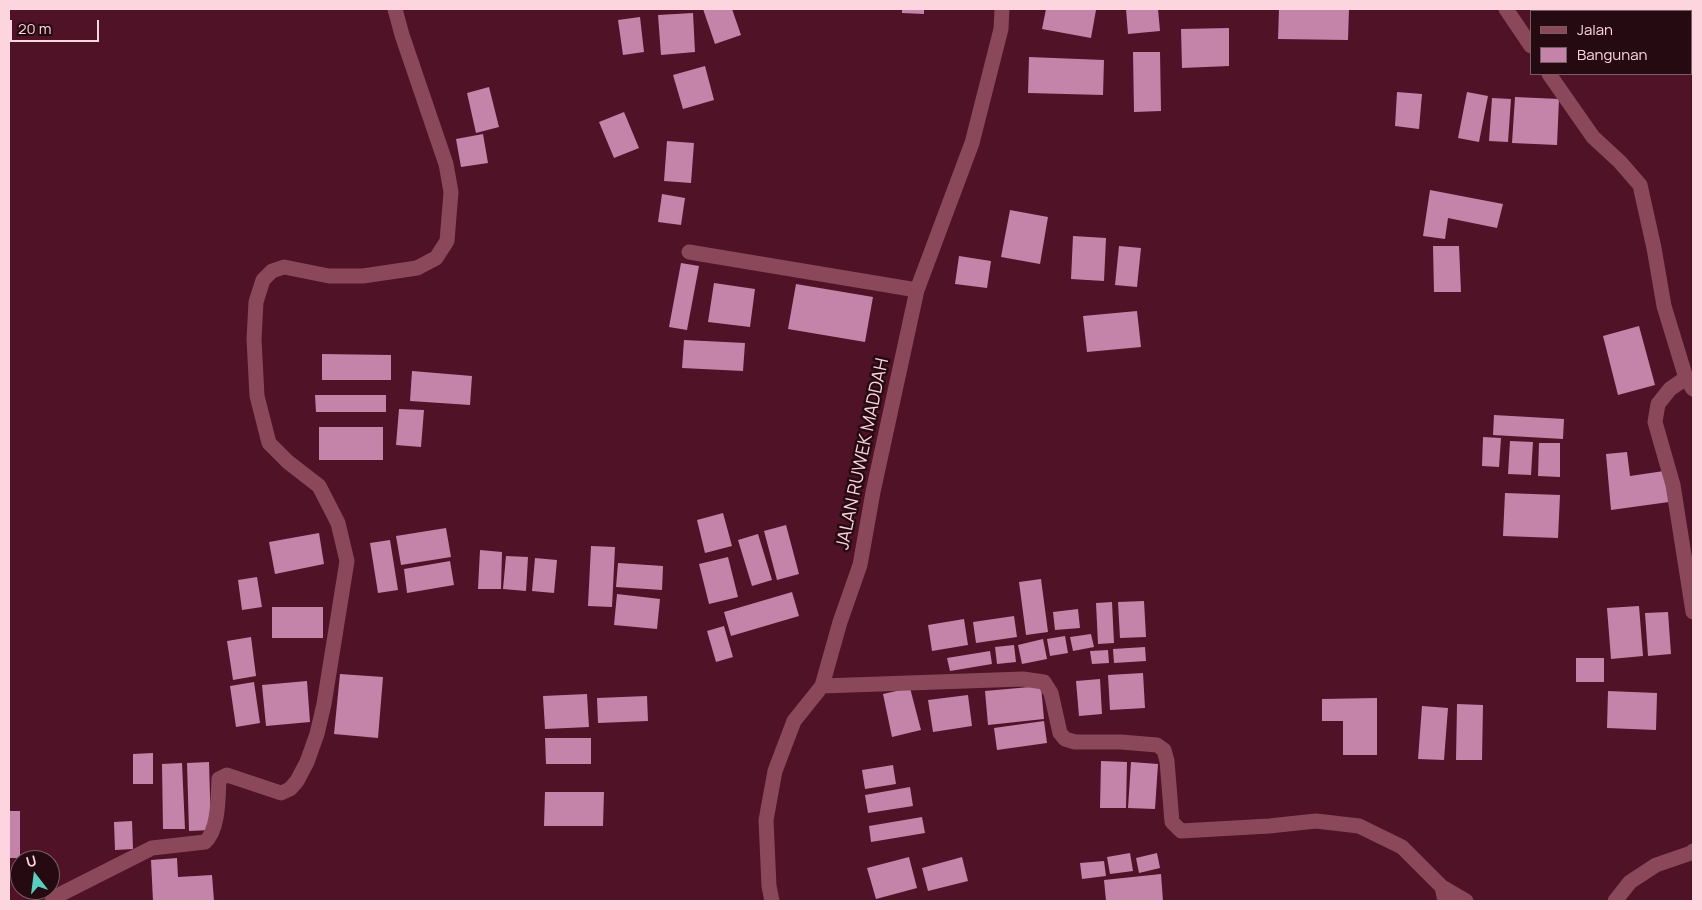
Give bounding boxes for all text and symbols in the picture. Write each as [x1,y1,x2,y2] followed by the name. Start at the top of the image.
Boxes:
[12,10,101,42] scale bar
[1530,10,1692,75] legend
[18,18,51,39] text: 20 m
[1577,19,1613,40] text: Jalan
[1577,44,1647,65] text: Bangunan
[832,356,894,552] street label: JALAN RUWEK MADDAH
[10,850,60,900] north arrow
[24,851,39,871] text: U

